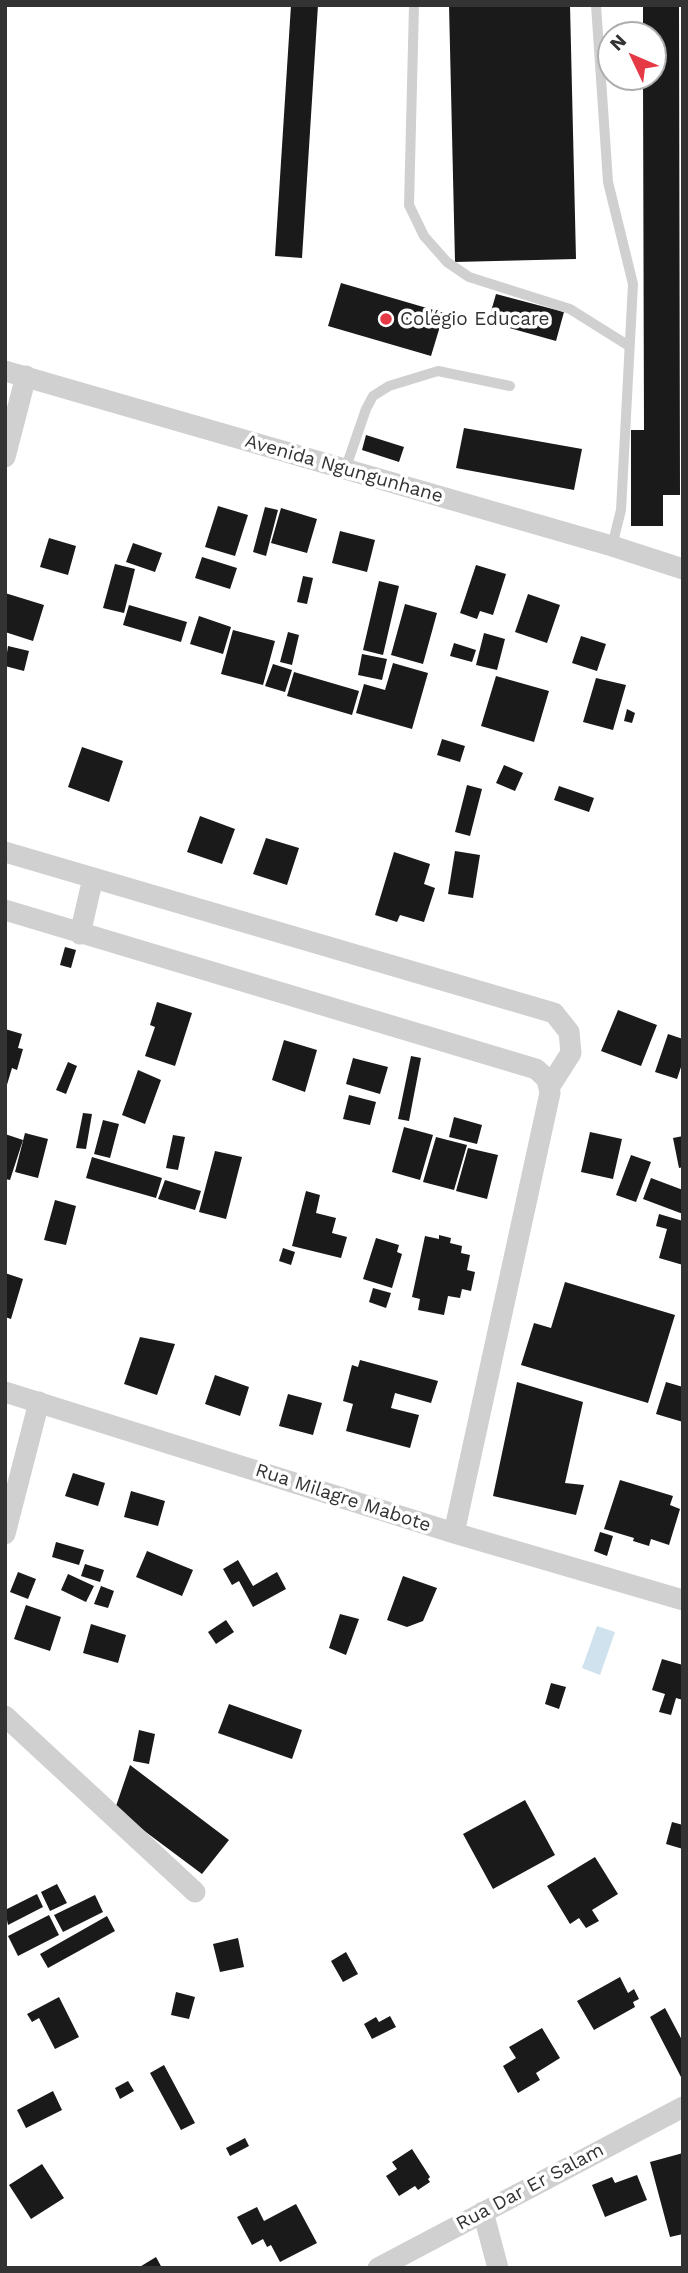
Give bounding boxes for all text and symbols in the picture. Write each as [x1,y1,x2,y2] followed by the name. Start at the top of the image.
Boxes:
[597,21,667,91] north arrow
[605,29,631,56] text: N
[400,308,549,330] place label: Colégio Educare
[378,311,394,327] marker: Colégio Educare
[242,430,446,508] street label: Avenida Ngungunhane
[252,1459,434,1537] street label: Rua Milagre Mabote
[452,2138,608,2236] street label: Rua Dar Er Salam

